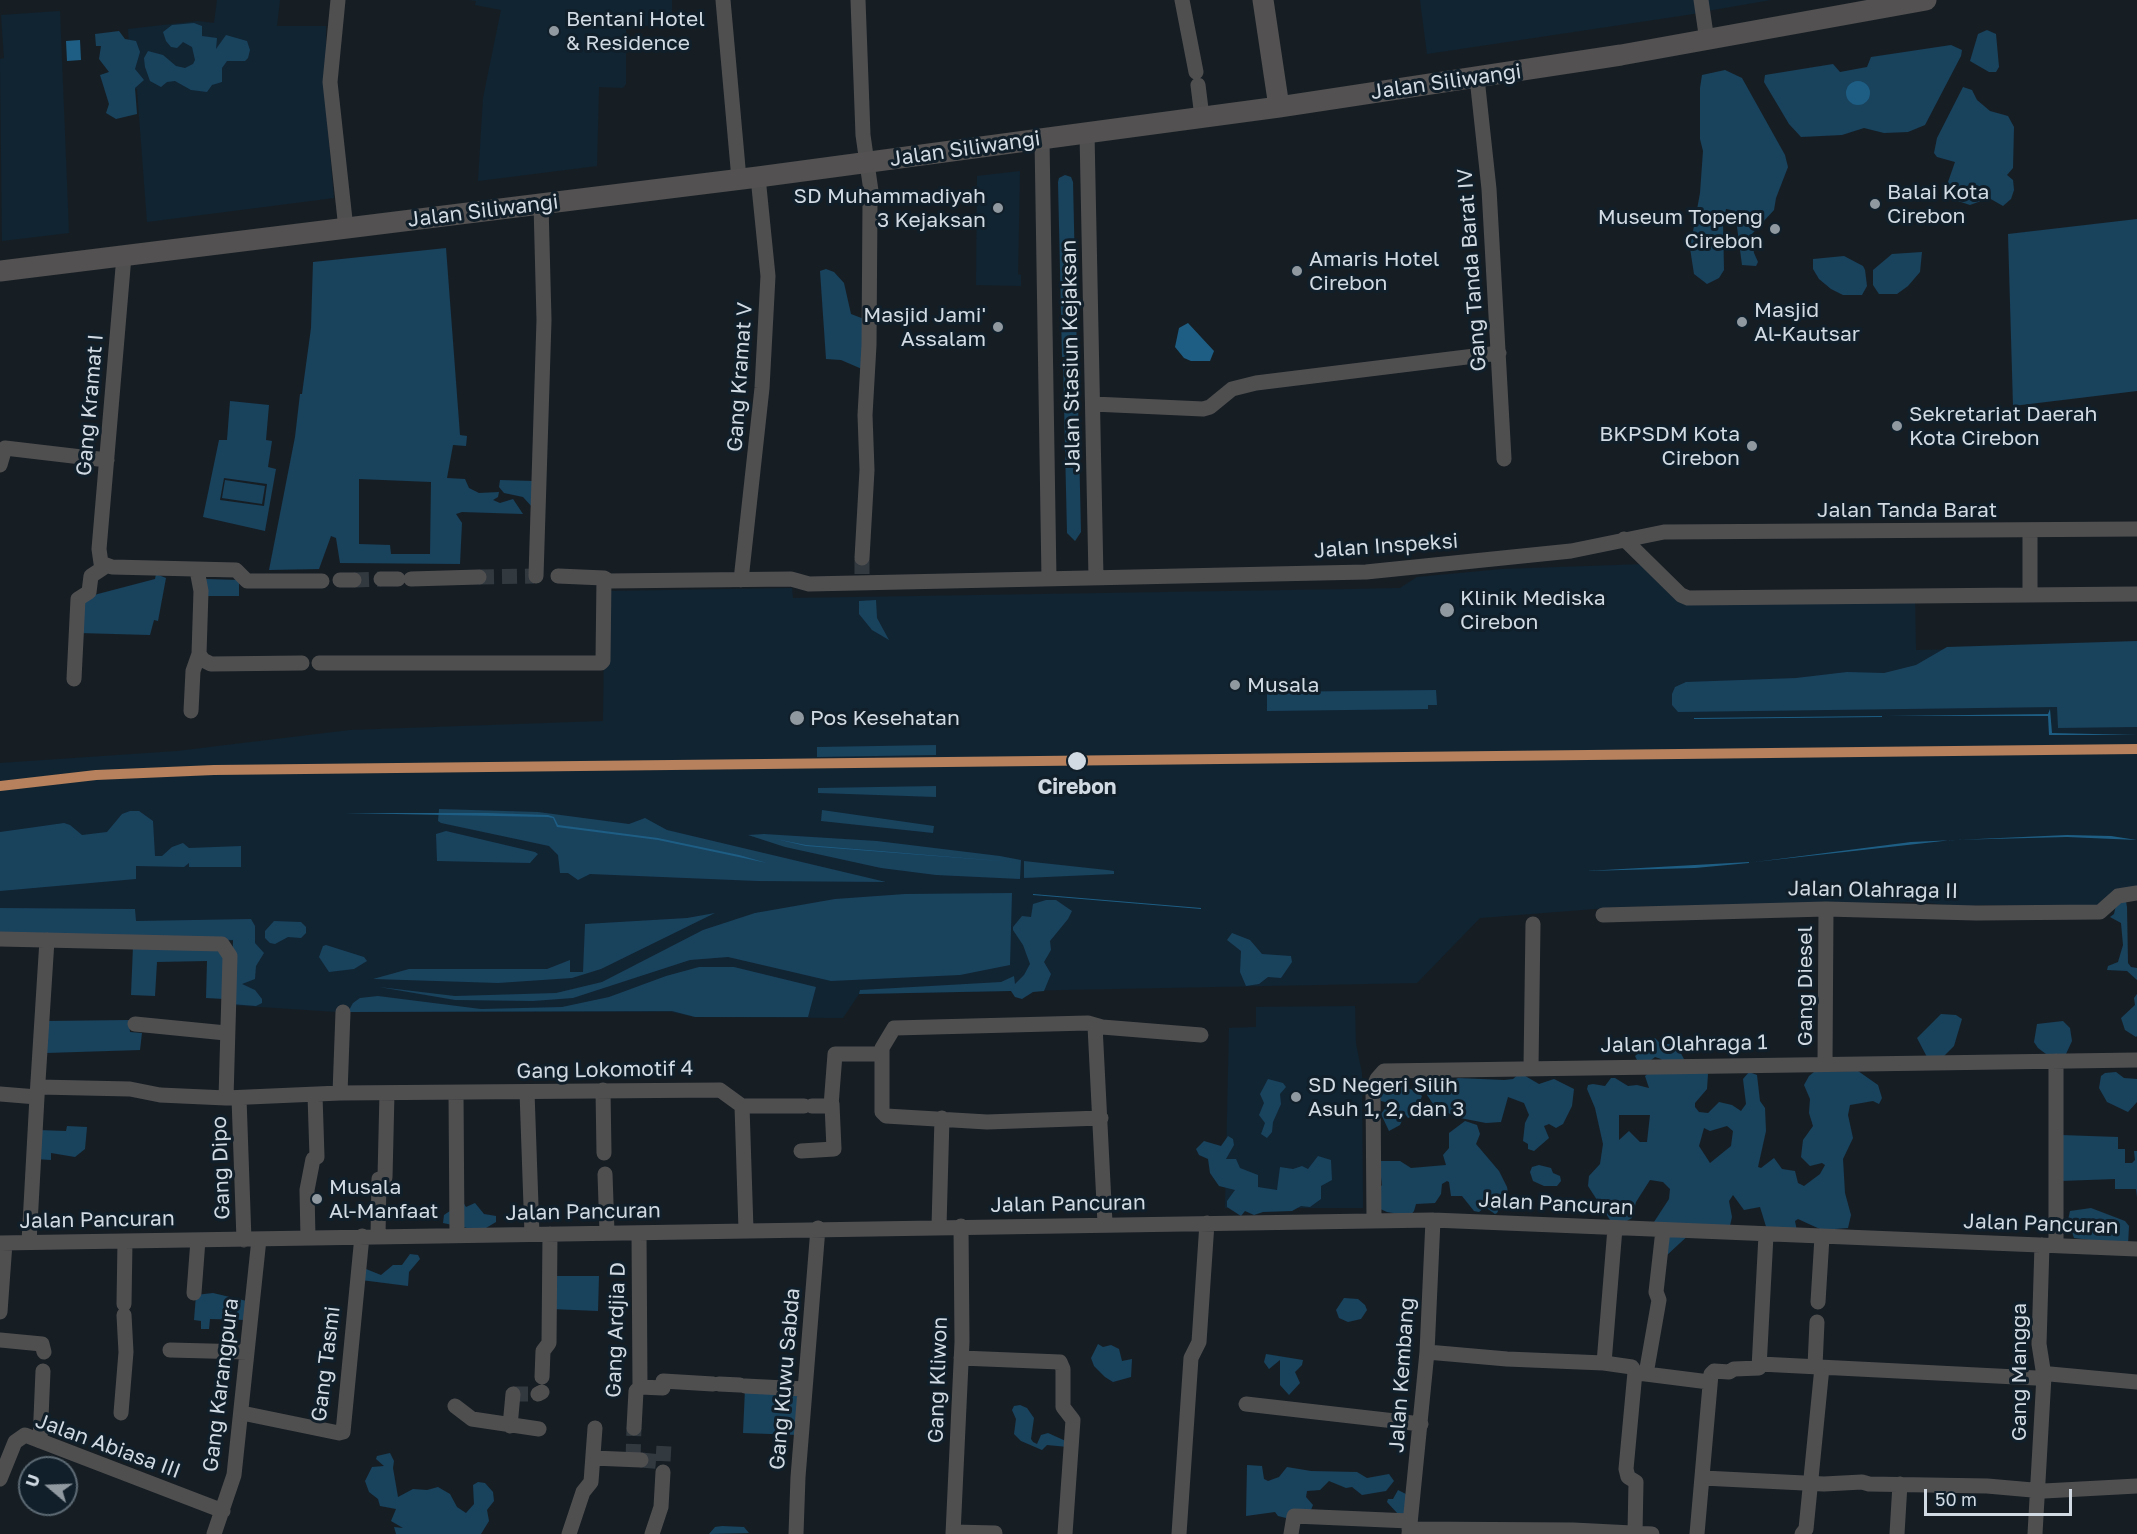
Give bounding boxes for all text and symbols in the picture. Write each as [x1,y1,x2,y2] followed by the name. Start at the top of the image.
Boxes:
[566,6,705,56] place label: Bentani Hotel & Residence
[547,24,561,38] marker: Bentani Hotel & Residence
[1369,59,1523,105] street label: Jalan Siliwangi
[888,126,1042,172] street label: Jalan Siliwangi
[1452,168,1492,372] street label: Gang Tanda Barat IV
[1887,179,1989,229] place label: Balai Kota Cirebon
[794,183,986,233] place label: SD Muhammadiyah 3 Kejaksan
[406,189,560,233] street label: Jalan Siliwangi
[1868,197,1882,211] marker: Balai Kota Cirebon
[991,201,1005,215] marker: SD Muhammadiyah 3 Kejaksan
[1598,204,1763,254] place label: Museum Topeng Cirebon
[1768,222,1782,236] marker: Museum Topeng Cirebon
[1056,239,1086,473] street label: Jalan Stasiun Kejaksan
[1309,246,1440,296] place label: Amaris Hotel Cirebon
[1290,264,1304,278] marker: Amaris Hotel Cirebon
[1754,297,1860,347] place label: Masjid Al-Kautsar
[722,301,758,453] street label: Gang Kramat V
[863,302,986,352] place label: Masjid Jami' Assalam
[1735,315,1749,329] marker: Masjid Al-Kautsar
[991,320,1005,334] marker: Masjid Jami' Assalam
[71,333,109,477] street label: Gang Kramat I
[1909,401,2098,451] place label: Sekretariat Daerah Kota Cirebon
[1890,419,1904,433] marker: Sekretariat Daerah Kota Cirebon
[1599,421,1740,471] place label: BKPSDM Kota Cirebon
[1745,439,1759,453] marker: BKPSDM Kota Cirebon
[1817,497,1997,523] street label: Jalan Tanda Barat
[1313,528,1459,564] street label: Jalan Inspeksi
[1460,585,1606,635] place label: Klinik Mediska Cirebon
[1438,601,1456,619] marker: Klinik Mediska Cirebon
[1247,672,1319,698] place label: Musala
[1228,678,1242,692] marker: Musala
[810,705,960,731] place label: Pos Kesehatan
[788,709,806,727] marker: Pos Kesehatan
[1066,750,1088,772] marker: Cirebon
[1037,774,1117,800] place label: Cirebon
[1788,876,1958,904] street label: Jalan Olahraga II
[1792,926,1818,1046] street label: Gang Diesel
[1600,1030,1768,1058] street label: Jalan Olahraga 1
[516,1056,694,1084] street label: Gang Lokomotif 4
[1308,1072,1465,1122] place label: SD Negeri Silih Asuh 1, 2, dan 3
[1289,1090,1303,1104] marker: SD Negeri Silih Asuh 1, 2, dan 3
[207,1116,235,1220] street label: Gang Dipo
[329,1174,439,1224] place label: Musala Al-Manfaat
[1478,1187,1634,1221] street label: Jalan Pancuran
[990,1190,1146,1218] street label: Jalan Pancuran
[310,1192,324,1206] marker: Musala Al-Manfaat
[505,1198,661,1226] street label: Jalan Pancuran
[19,1206,175,1234] street label: Jalan Pancuran
[1963,1209,2119,1239] street label: Jalan Pancuran
[601,1262,631,1398] street label: Gang Ardjia D
[764,1287,806,1471] street label: Gang Kuwu Sabda
[1384,1296,1420,1454] street label: Jalan Kembang
[198,1297,244,1473] street label: Gang Karangpura
[2006,1303,2032,1441] street label: Gang Mangga
[306,1305,346,1423] street label: Gang Tasmi
[923,1316,953,1444] street label: Gang Kliwon
[32,1408,184,1484] street label: Jalan Abiasa III
[18,1456,78,1516] north arrow
[22,1472,44,1490] text: U
[1927,1477,2076,1515] scale bar
[1935,1488,1977,1510] text: 50 m

